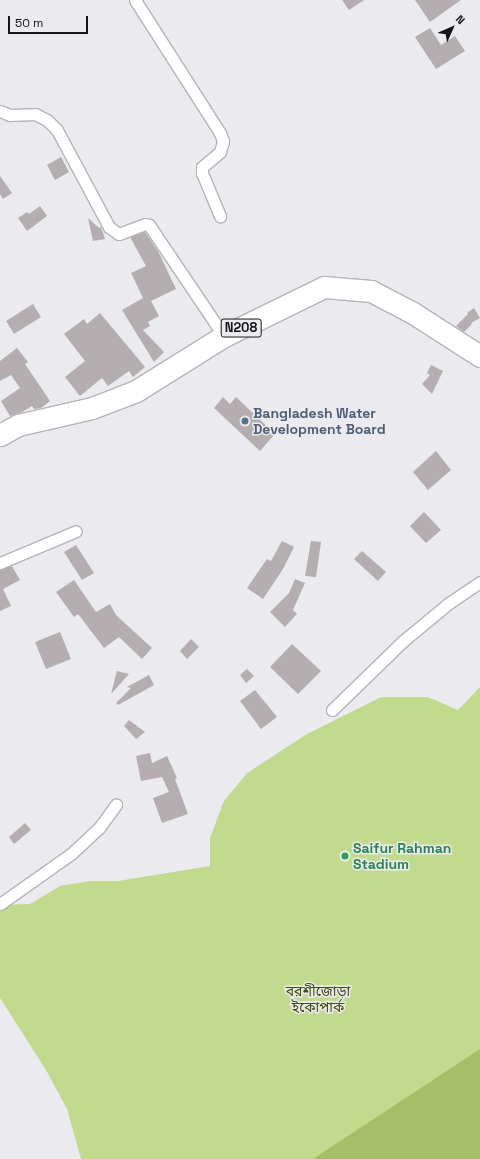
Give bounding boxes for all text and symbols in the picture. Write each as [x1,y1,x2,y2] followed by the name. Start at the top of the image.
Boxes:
[10,8,90,34] scale bar
[432,8,472,48] north arrow
[453,12,468,27] text: N
[15,15,43,31] text: 50 m
[220,317,262,339] road number: N208
[253,405,386,438] place label: Bangladesh Water Development Board
[240,416,250,426] marker: Bangladesh Water Development Board
[353,840,451,872] place label: Saifur Rahman Stadium
[340,851,350,861] marker: Saifur Rahman Stadium
[286,983,350,1016] park label: বরশীজোড়া ইকোপার্ক

